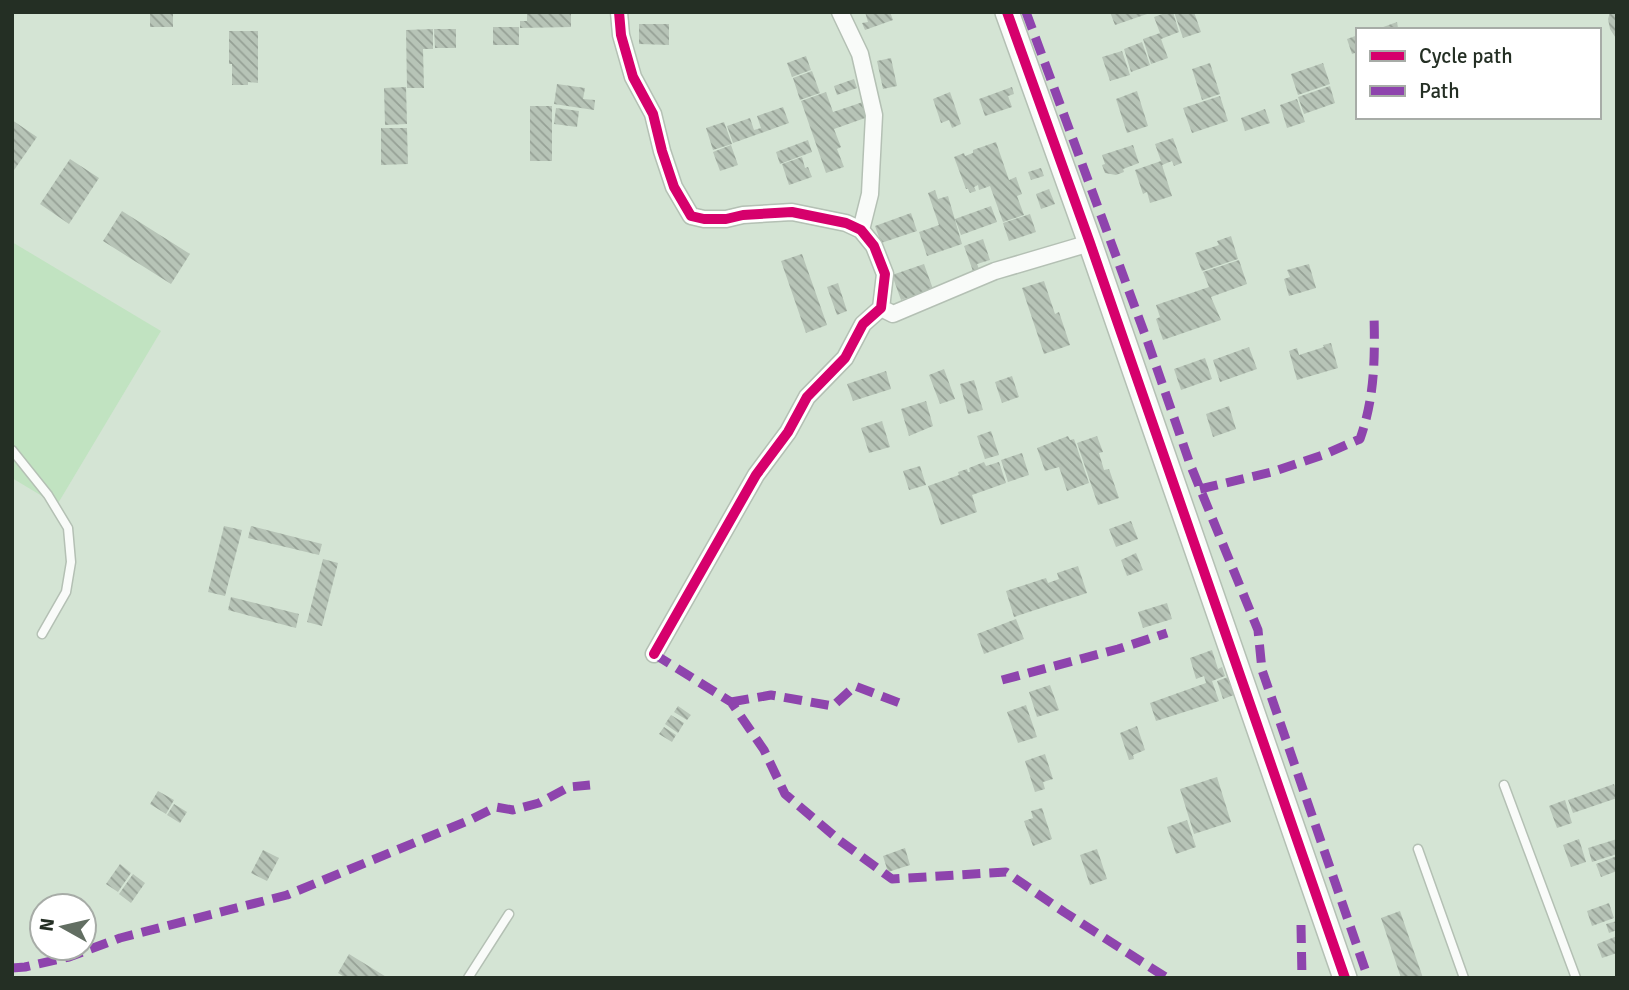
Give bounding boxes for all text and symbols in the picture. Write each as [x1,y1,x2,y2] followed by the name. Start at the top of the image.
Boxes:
[1356,28,1601,119] legend
[1419,43,1513,69] text: Cycle path
[1419,78,1460,104] text: Path
[28,892,98,962] north arrow
[34,917,60,933] text: N

